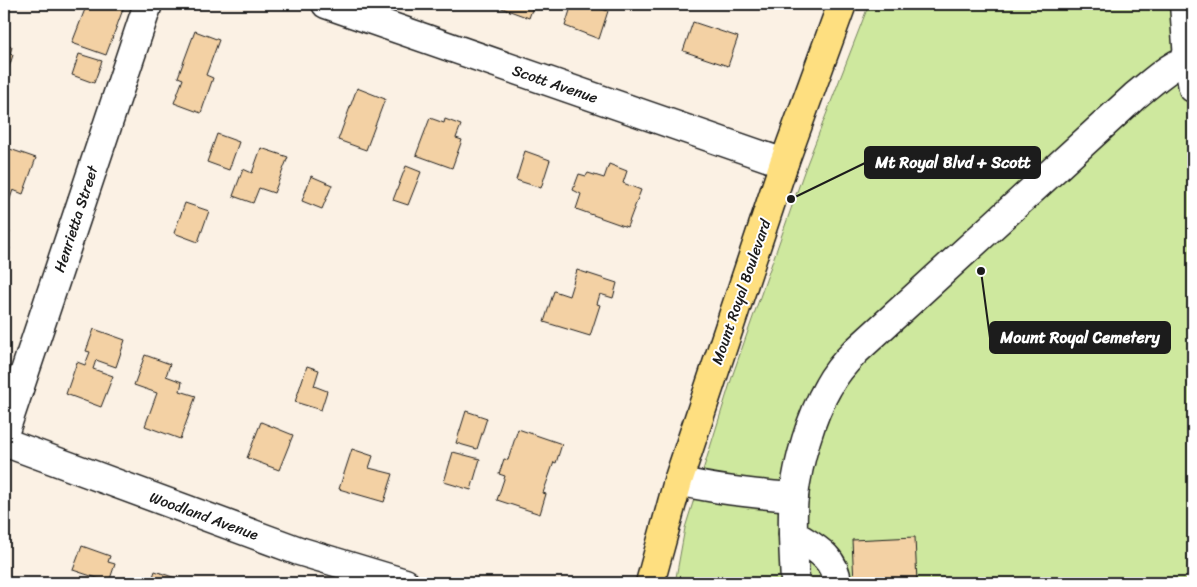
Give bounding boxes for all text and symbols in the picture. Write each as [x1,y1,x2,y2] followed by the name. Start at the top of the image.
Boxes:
[509,57,602,111] street label: Scott Avenue
[865,147,1040,178] callout: Mt Royal Blvd + Scott
[874,148,1031,177] text: Mt Royal Blvd + Scott
[47,161,106,276] street label: Henrietta Street
[704,215,778,368] street label: Mount Royal Boulevard
[990,322,1170,353] callout: Mount Royal Cemetery
[999,323,1160,352] text: Mount Royal Cemetery
[146,484,262,548] street label: Woodland Avenue

